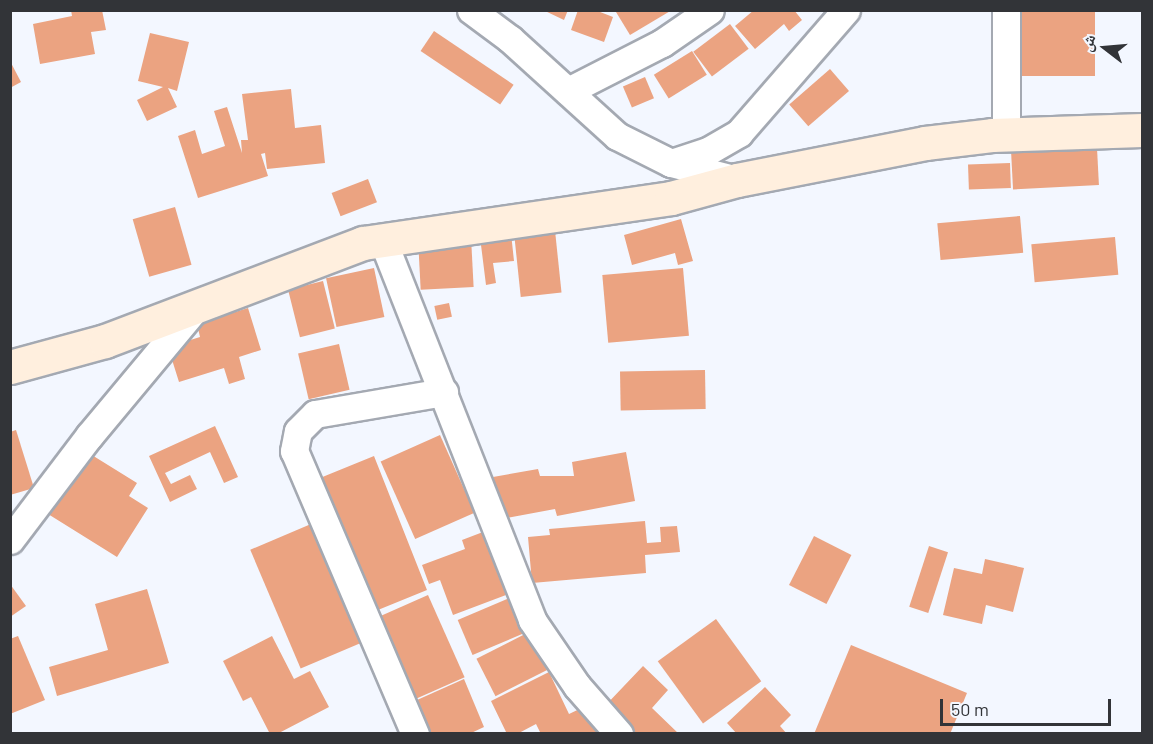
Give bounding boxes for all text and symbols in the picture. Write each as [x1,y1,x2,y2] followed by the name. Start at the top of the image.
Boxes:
[1075,18,1135,78] north arrow
[1076,32,1099,54] text: ش
[943,687,1114,725] scale bar
[951,698,989,720] text: 50 m

